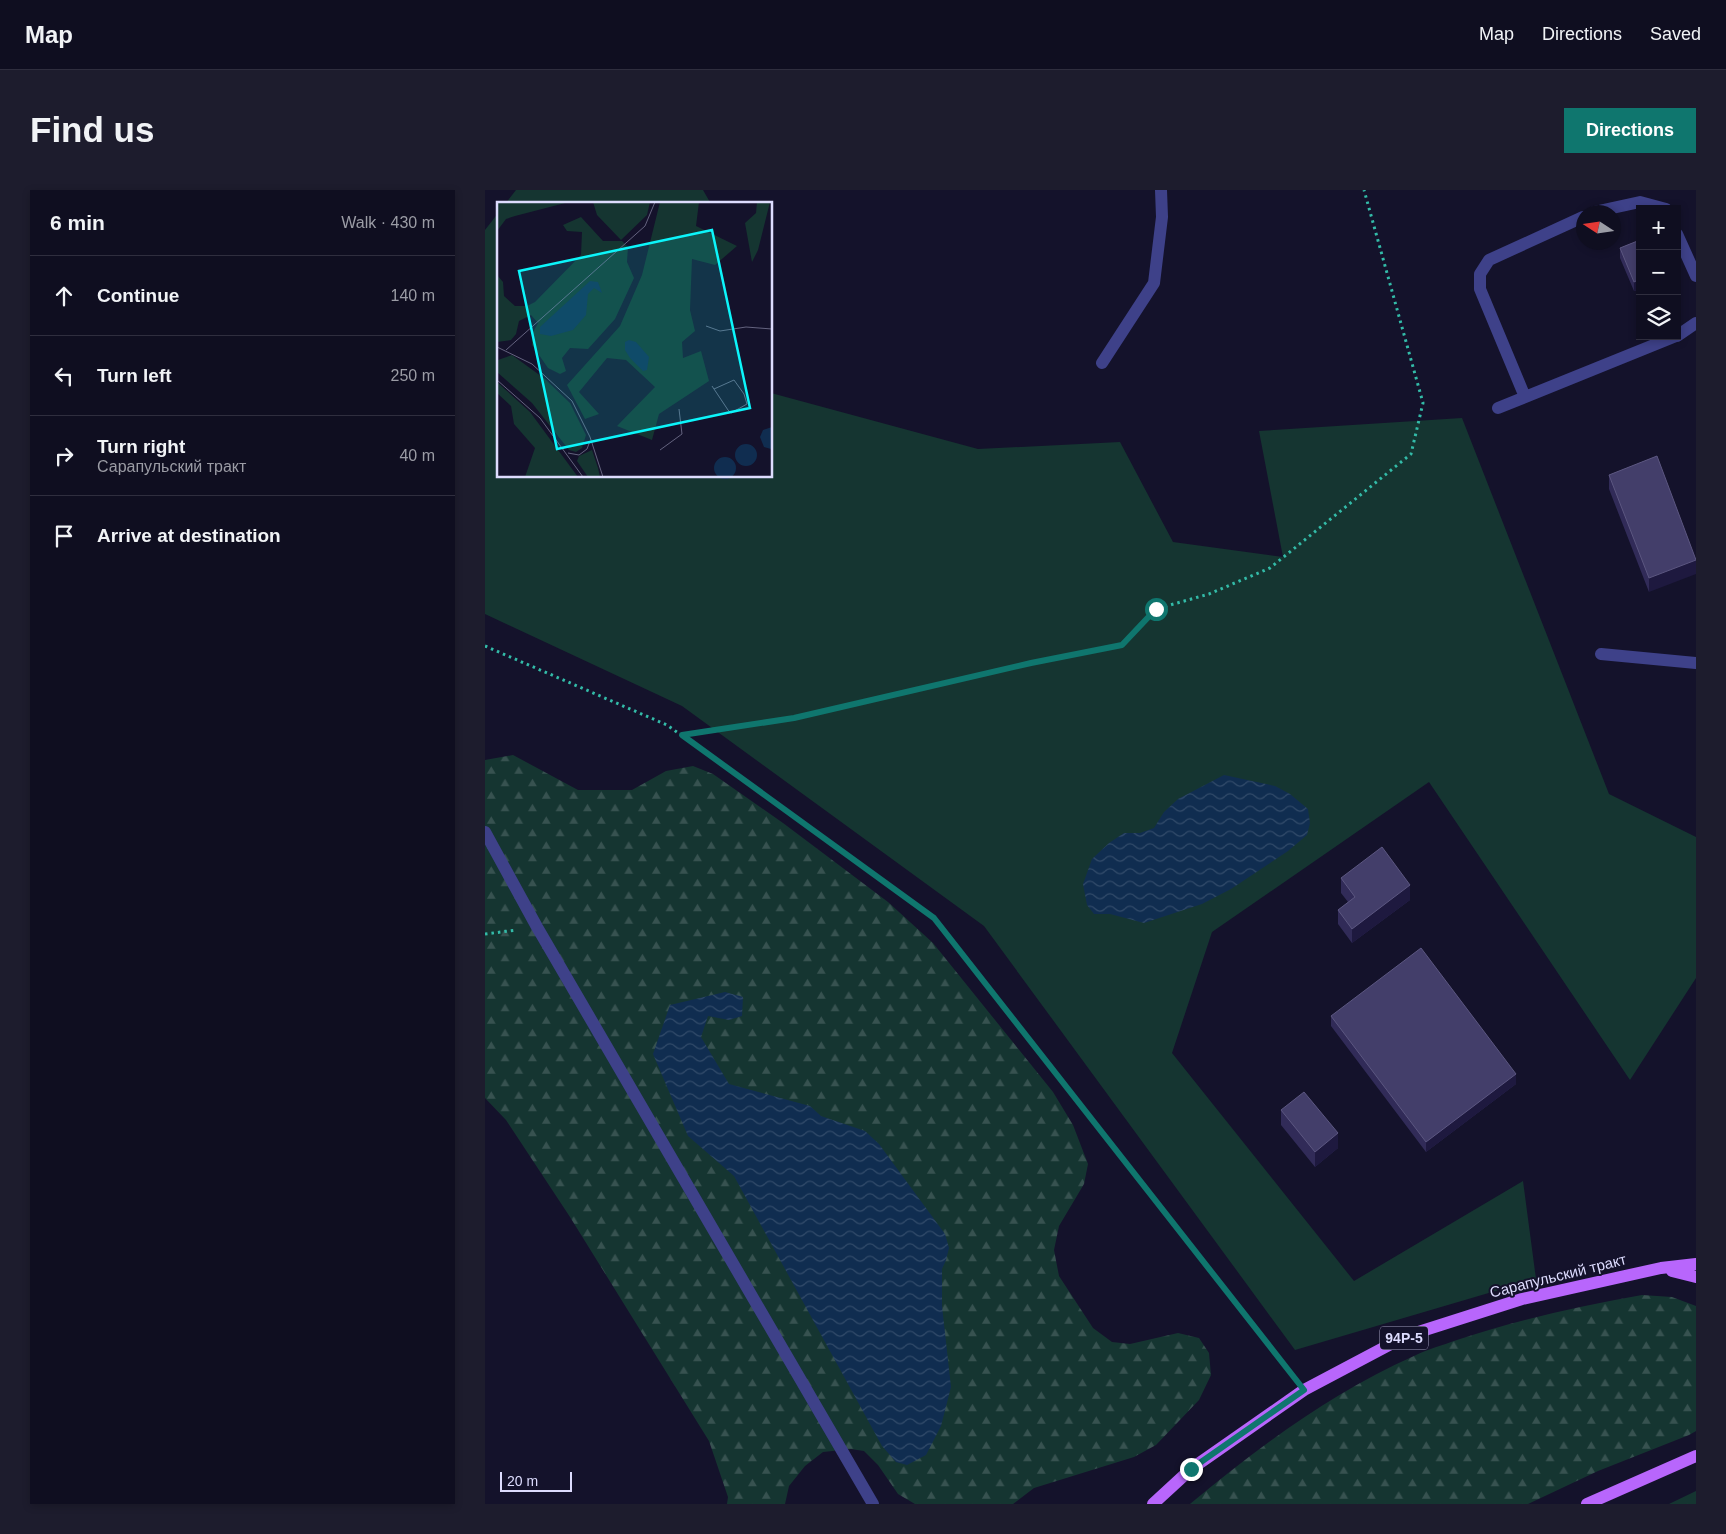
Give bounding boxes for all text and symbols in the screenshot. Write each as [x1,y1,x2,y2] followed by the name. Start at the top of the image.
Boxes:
[25,21,73,48] text: Map
[1479,24,1514,44] text: Map
[1542,24,1622,44] text: Directions
[1650,24,1701,44] text: Saved
[1564,108,1696,153] button: Directions
[30,110,154,149] text: Find us
[497,202,773,478] inset map
[1576,205,1621,250] north arrow
[1636,205,1681,340] map controls
[1636,205,1681,250] button: +
[50,211,105,234] text: 6 min
[341,214,435,231] text: Walk · 430 m
[1636,250,1681,295] button: −
[50,282,78,310] icon: ahead
[97,285,179,306] text: Continue
[391,287,435,304] text: 140 m
[1636,295,1681,340] button: layers
[50,362,78,390] icon: left
[97,365,172,386] text: Turn left
[391,367,435,384] text: 250 m
[97,436,185,457] text: Turn right
[50,442,78,470] icon: right
[399,447,435,464] text: 40 m
[97,458,246,475] text: Сарапульский тракт
[50,522,78,550] icon: arrive
[97,525,281,546] text: Arrive at destination
[1145,598,1168,621] route start
[1488,1250,1628,1301] street label: Сарапульский тракт
[1380,1326,1428,1350] road number: 94Р-5
[1180,1458,1203,1481] route end
[500,1469,573,1492] scale bar
[507,1473,538,1489] text: 20 m

